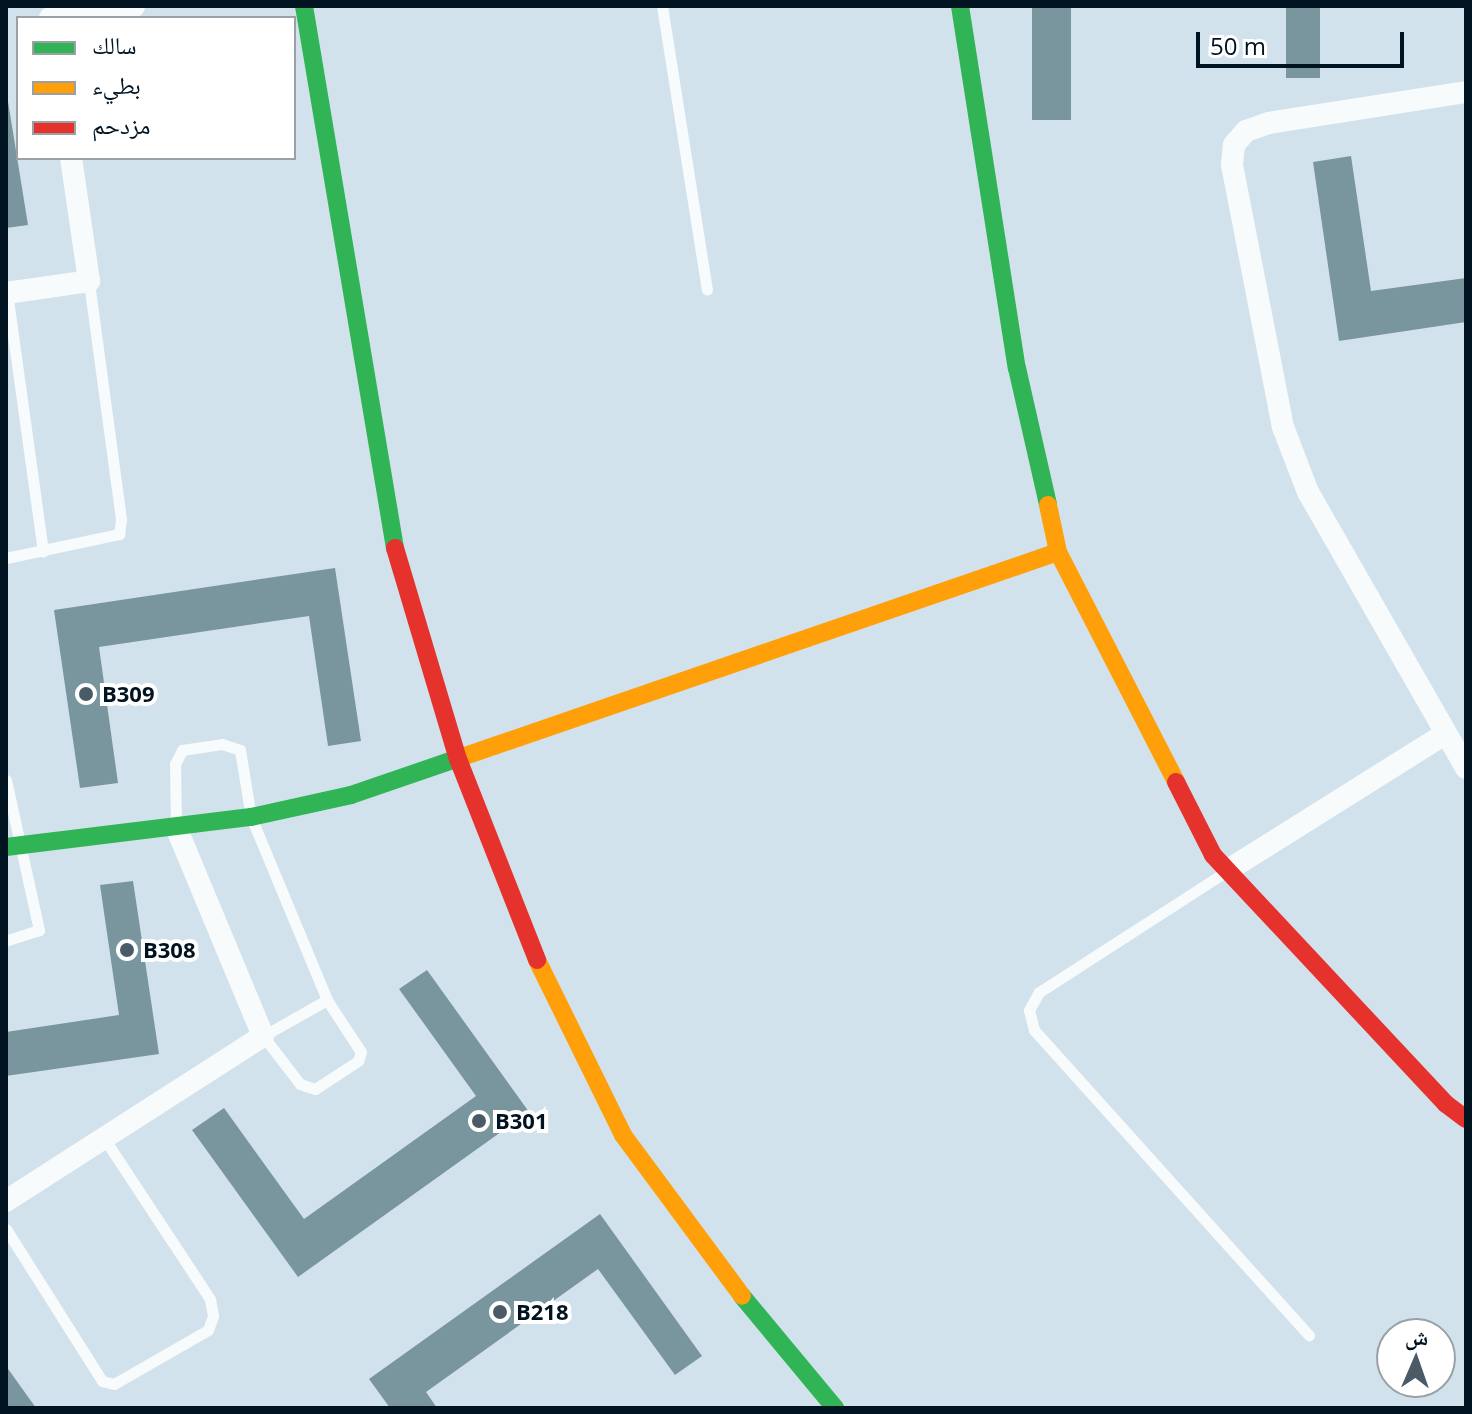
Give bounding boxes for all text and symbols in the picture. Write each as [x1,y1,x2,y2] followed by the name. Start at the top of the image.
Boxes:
[16,16,296,160] legend
[1200,16,1408,66] scale bar
[92,28,137,61] text: سالك
[1210,29,1266,62] text: 50 m
[92,68,141,101] text: بطيء
[92,108,151,141] text: مزدحم
[102,681,155,707] place label: B309
[77,685,95,703] marker: B309
[143,937,196,963] place label: B308
[118,941,136,959] marker: B308
[495,1108,548,1134] place label: B301
[470,1112,488,1130] marker: B301
[516,1299,569,1325] place label: B218
[491,1303,509,1321] marker: B218
[1376,1318,1456,1398] north arrow
[1405,1321,1429,1351] text: ش

